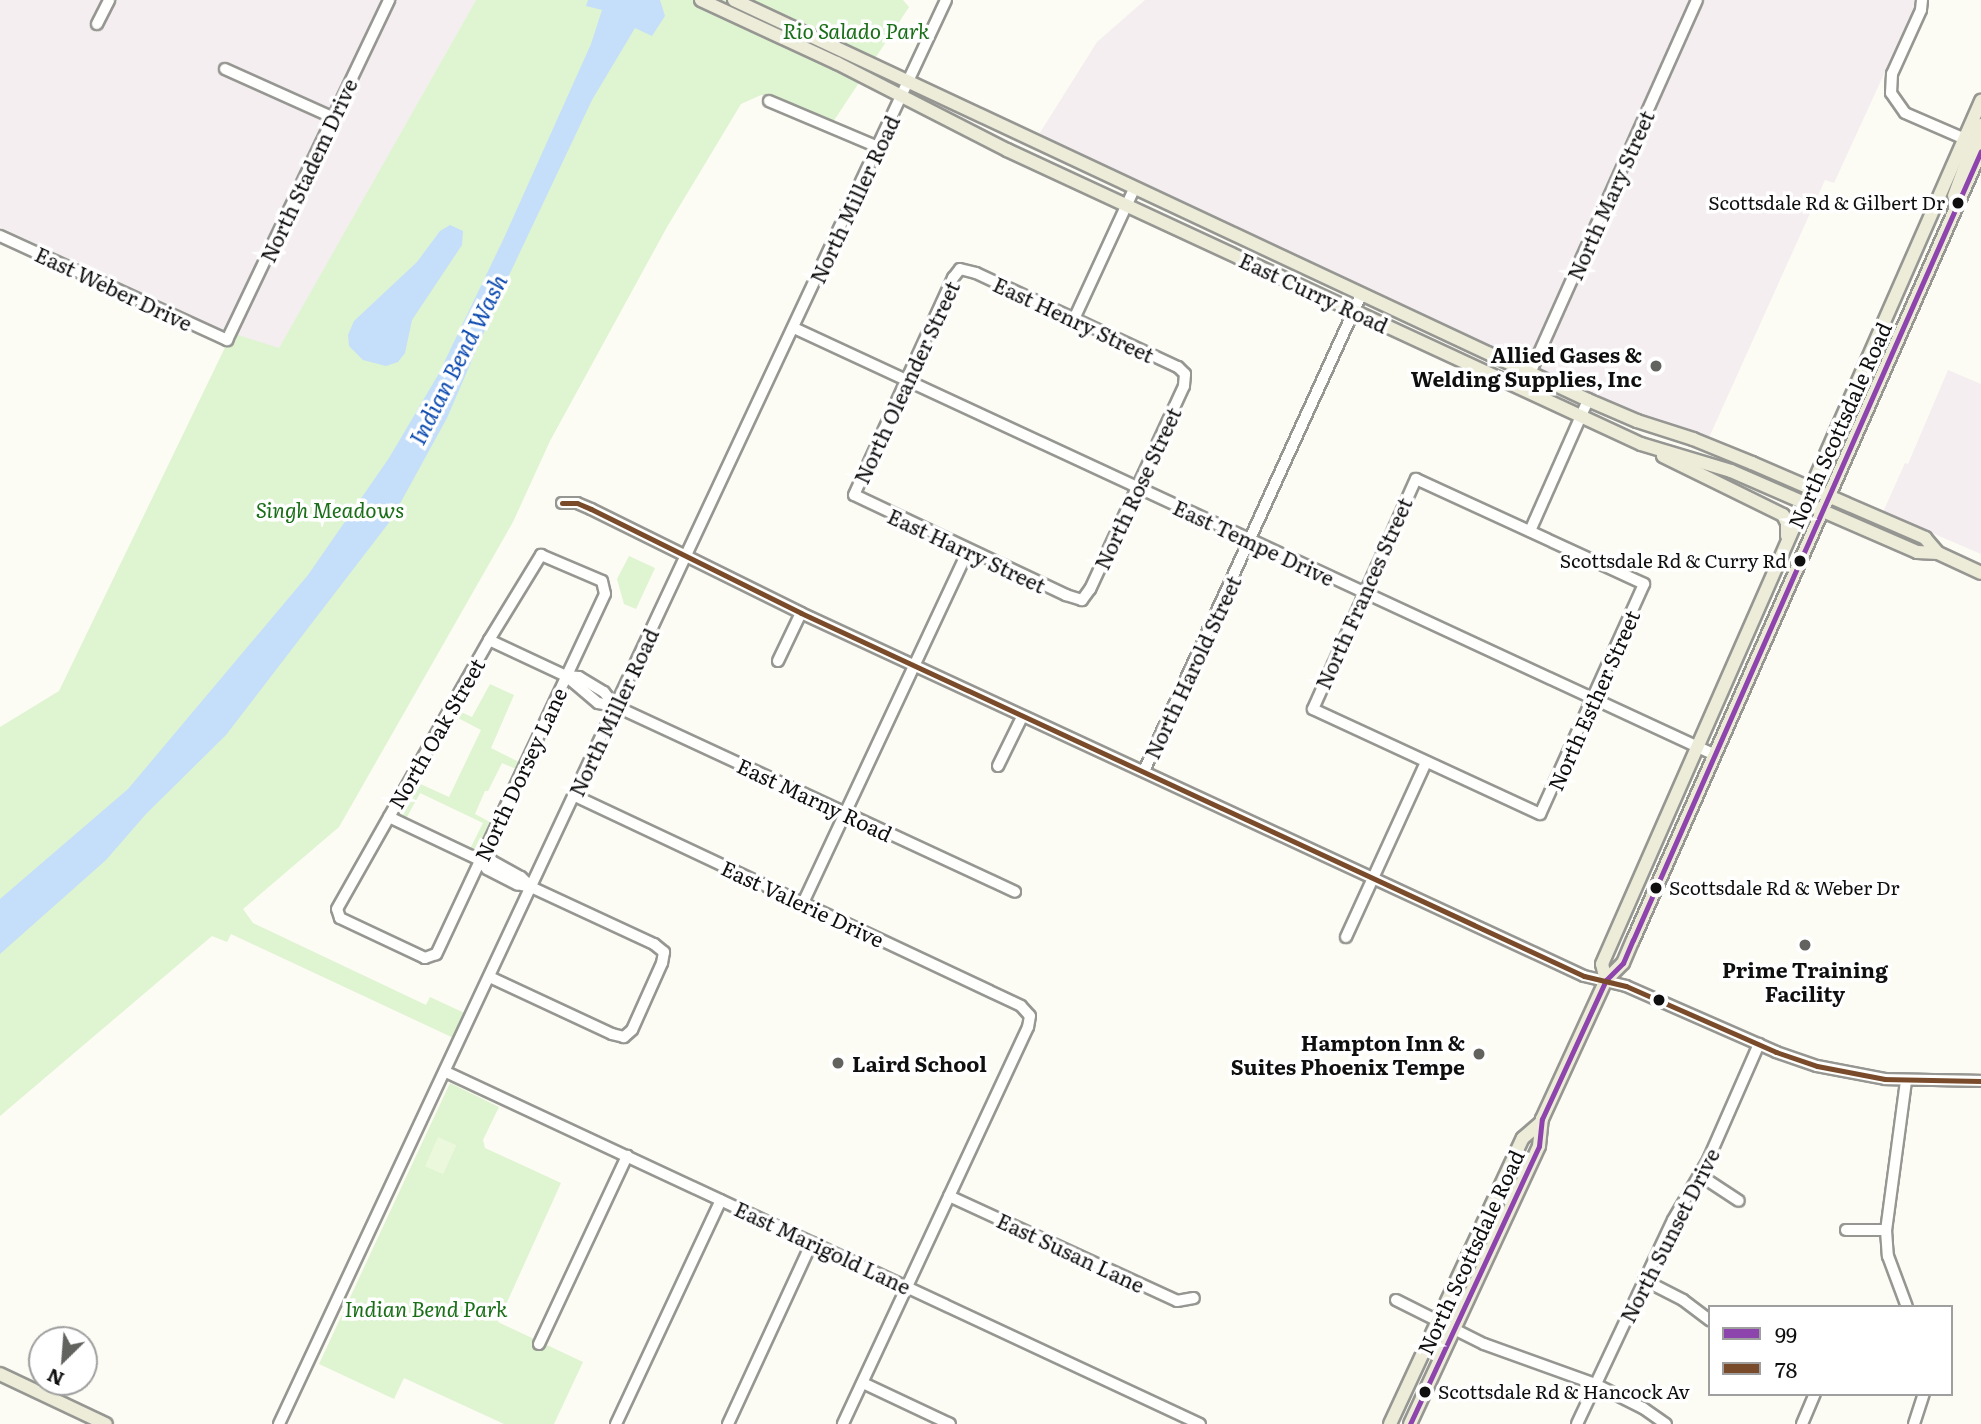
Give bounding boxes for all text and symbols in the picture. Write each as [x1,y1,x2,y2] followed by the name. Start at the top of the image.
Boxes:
[782,17,930,43] park label: Rio Salado Park
[254,74,362,266] street label: North Stadem Drive
[1561,106,1659,284] street label: North Mary Street
[804,111,904,287] street label: North Miller Road
[1708,192,1945,214] place label: Scottsdale Rd & Gilbert Dr
[1951,196,1965,210] marker: Scottsdale Rd & Gilbert Dr
[31,241,197,335] street label: East Weber Drive
[1236,247,1392,337] street label: East Curry Road
[402,269,512,449] water label: Indian Bend Wash
[990,271,1158,367] street label: East Henry Street
[848,277,964,487] street label: North Oleander Street
[1782,318,1896,532] street label: North Scottsdale Road
[1411,341,1642,391] place label: Allied Gases & Welding Supplies, Inc
[1648,358,1664,374] marker: Allied Gases & Welding Supplies, Inc
[1088,403,1186,573] street label: North Rose Street
[1309,493,1417,693] street label: North Frances Street
[1170,494,1338,590] street label: East Tempe Drive
[256,496,404,522] park label: Singh Meadows
[884,502,1050,598] street label: East Harry Street
[1560,550,1787,572] place label: Scottsdale Rd & Curry Rd
[1793,554,1807,568] marker: Scottsdale Rd & Curry Rd
[1138,571,1246,763] street label: North Harold Street
[1542,606,1644,794] street label: North Esther Street
[563,624,663,800] street label: North Miller Road
[383,653,489,813] street label: North Oak Street
[469,683,571,865] street label: North Dorsey Lane
[733,752,897,846] street label: East Marny Road
[718,854,888,952] street label: East Valerie Drive
[1669,877,1900,899] place label: Scottsdale Rd & Weber Dr
[1649,881,1663,895] marker: Scottsdale Rd & Weber Dr
[1797,937,1813,953] marker: Prime Training Facility
[1722,956,1888,1006] place label: Prime Training Facility
[1652,993,1666,1007] unlabelled marker
[1231,1029,1465,1079] place label: Hampton Inn & Suites Phoenix Tempe
[1471,1046,1487,1062] marker: Hampton Inn & Suites Phoenix Tempe
[852,1050,987,1076] place label: Laird School
[830,1055,846,1071] marker: Laird School
[1614,1144,1724,1326] street label: North Sunset Drive
[1411,1146,1529,1358] street label: North Scottsdale Road
[731,1195,915,1299] street label: East Marigold Lane
[993,1207,1149,1297] street label: East Susan Lane
[345,1295,507,1321] park label: Indian Bend Park
[1708,1305,1953,1396] legend
[1775,1318,1797,1349] text: 99
[28,1326,98,1396] north arrow
[1775,1353,1797,1384] text: 78
[42,1362,68,1394] text: N
[1438,1381,1690,1403] place label: Scottsdale Rd & Hancock Av
[1418,1385,1432,1399] marker: Scottsdale Rd & Hancock Av

